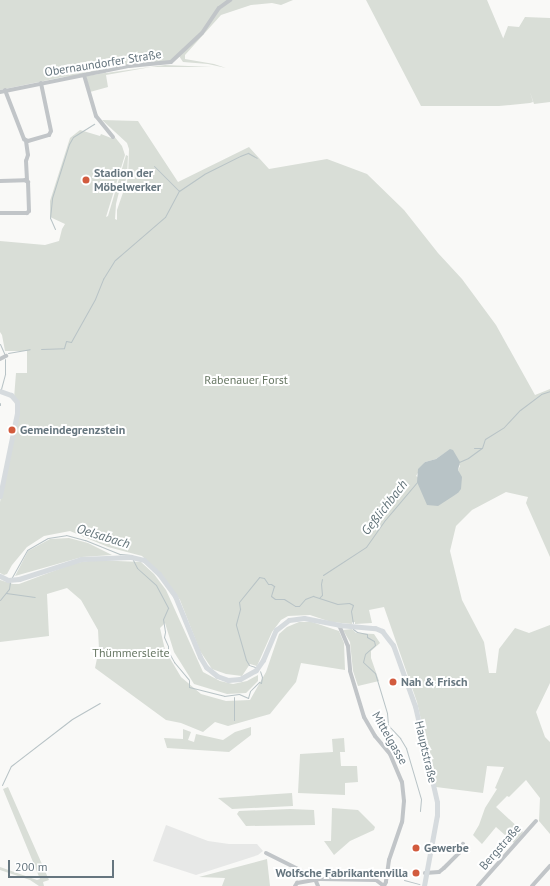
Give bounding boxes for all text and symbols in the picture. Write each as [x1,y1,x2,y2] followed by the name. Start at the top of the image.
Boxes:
[44,47,162,79] street label: Obernaundorfer Straße
[94,166,161,194] place label: Stadion der Möbelwerker
[81,175,91,185] marker: Stadion der Möbelwerker
[204,373,288,387] park label: Rabenauer Forst
[20,423,125,437] place label: Gemeindegrenzstein
[7,425,17,435] marker: Gemeindegrenzstein
[359,477,411,539] water label: Geßlichbach
[74,522,132,552] water label: Oelsabach
[92,646,170,660] park label: Thümmersleite
[401,675,468,689] place label: Nah & Frisch
[388,677,398,687] marker: Nah & Frisch
[369,709,411,767] street label: Mittelgasse
[412,719,440,785] street label: Hauptstraße
[476,821,524,873] street label: Bergstraße
[424,841,469,855] place label: Gewerbe
[411,843,421,853] marker: Gewerbe
[10,852,116,878] scale bar
[15,859,48,874] text: 200 m
[276,866,408,880] place label: Wolfsche Fabrikantenvilla
[411,868,421,878] marker: Wolfsche Fabrikantenvilla

